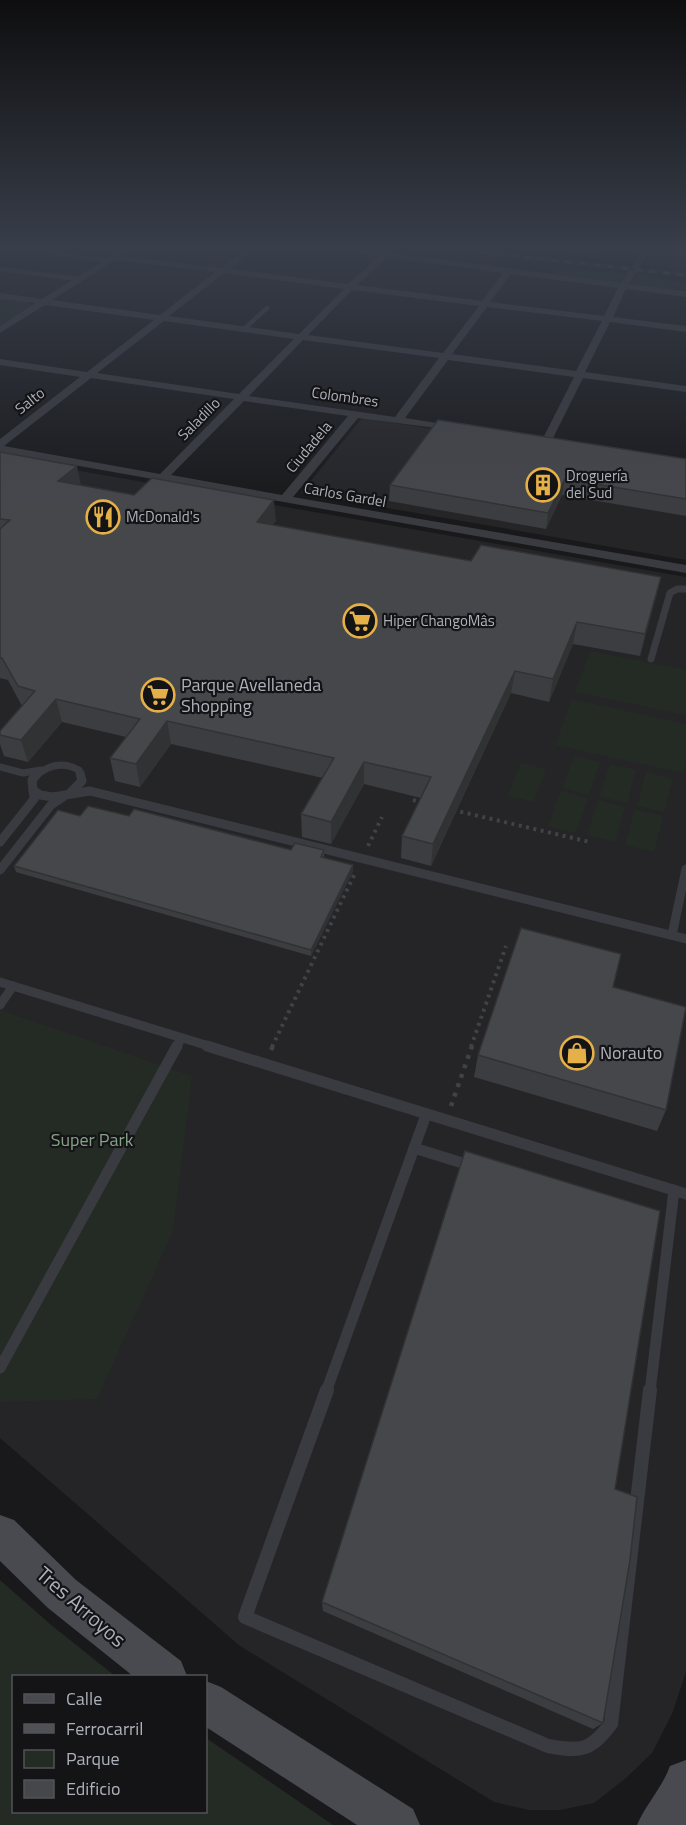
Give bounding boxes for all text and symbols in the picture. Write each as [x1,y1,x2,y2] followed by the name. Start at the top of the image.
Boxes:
[310,380,380,413] street label: Colombres
[10,382,50,420] street label: Salto
[172,392,225,445] street label: Saladillo
[280,415,337,478] street label: Ciudadela
[566,464,628,504] place label: Droguería del Sud
[525,467,561,503] building icon: Droguería del Sud
[302,476,388,513] street label: Carlos Gardel
[85,499,121,535] restaurant icon: McDonald's
[126,505,200,528] place label: McDonald's
[342,603,378,639] supermarket icon: Hiper ChangoMâs
[383,609,495,632] place label: Hiper ChangoMâs
[181,671,321,719] place label: Parque Avellaneda Shopping
[140,677,176,713] supermarket icon: Parque Avellaneda Shopping
[559,1035,595,1071] shop icon: Norauto
[600,1039,662,1066] place label: Norauto
[51,1126,134,1153] park label: Super Park
[30,1558,134,1654] street label: Tres Arroyos
[12,1675,207,1813] legend
[66,1685,102,1712] text: Calle
[66,1715,143,1742] text: Ferrocarril
[66,1745,120,1772] text: Parque
[66,1775,120,1802] text: Edificio

